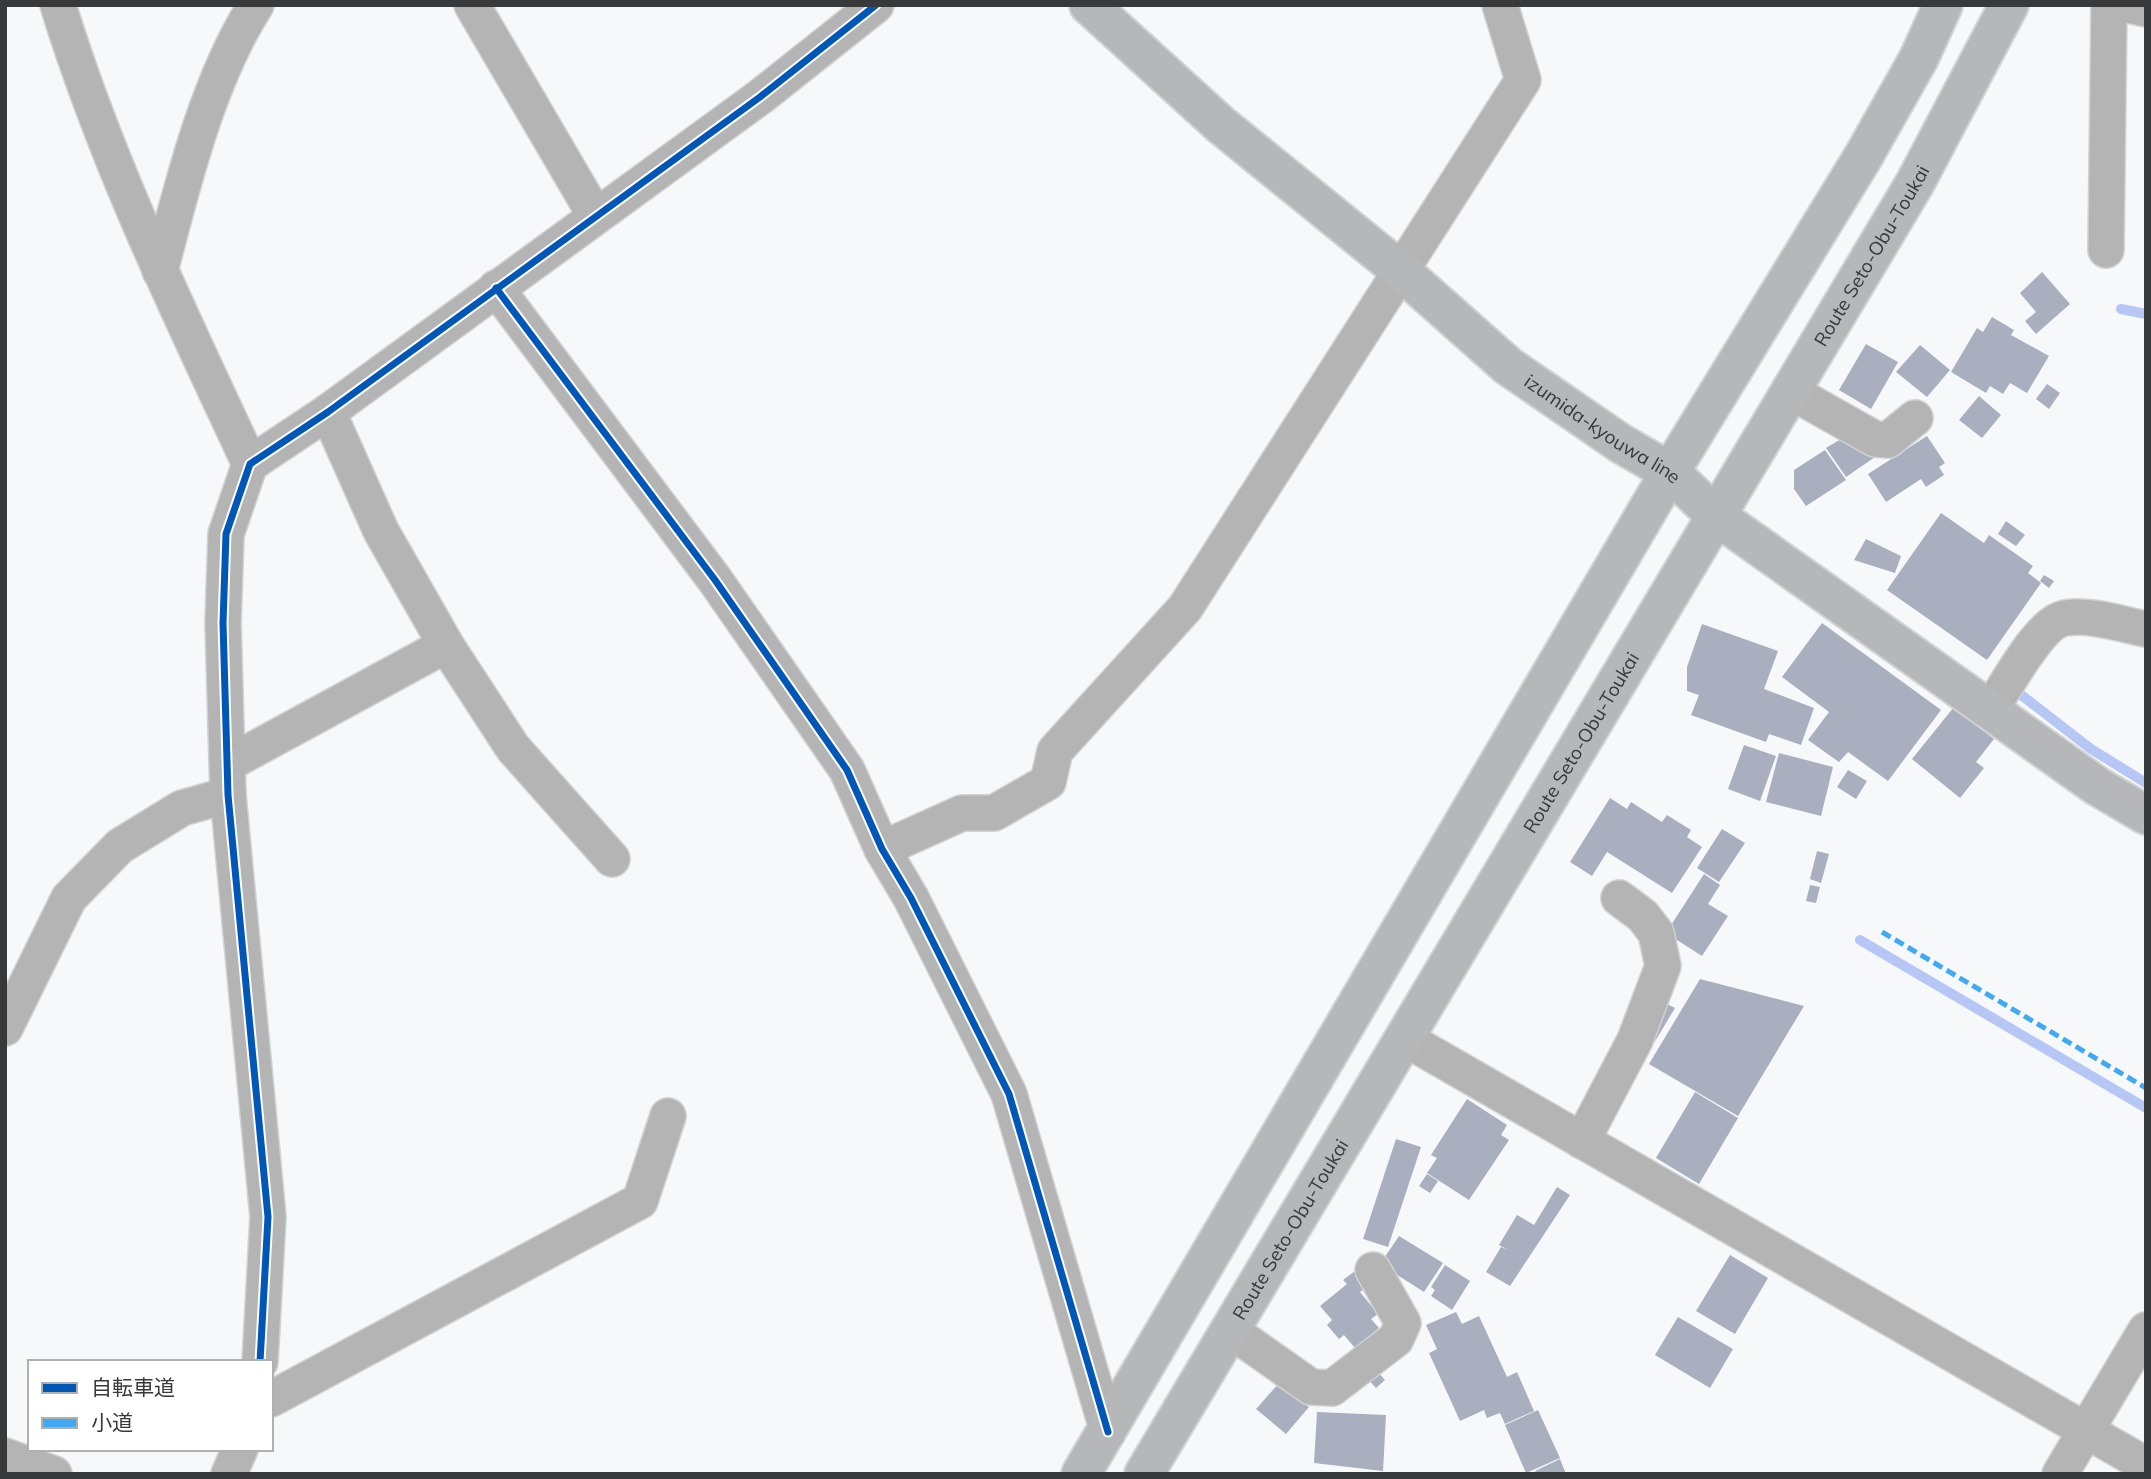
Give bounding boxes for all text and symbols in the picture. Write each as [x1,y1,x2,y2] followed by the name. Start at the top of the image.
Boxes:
[1808,161,1934,351] street label: Route Seto-Obu-Toukai
[1520,369,1686,488] street label: izumida-kyouwa line
[1518,648,1644,837] street label: Route Seto-Obu-Toukai
[1227,1135,1353,1324] street label: Route Seto-Obu-Toukai
[28,1360,273,1451] legend
[91,1374,175,1400] text: 自転車道
[91,1409,133,1435] text: 小道

